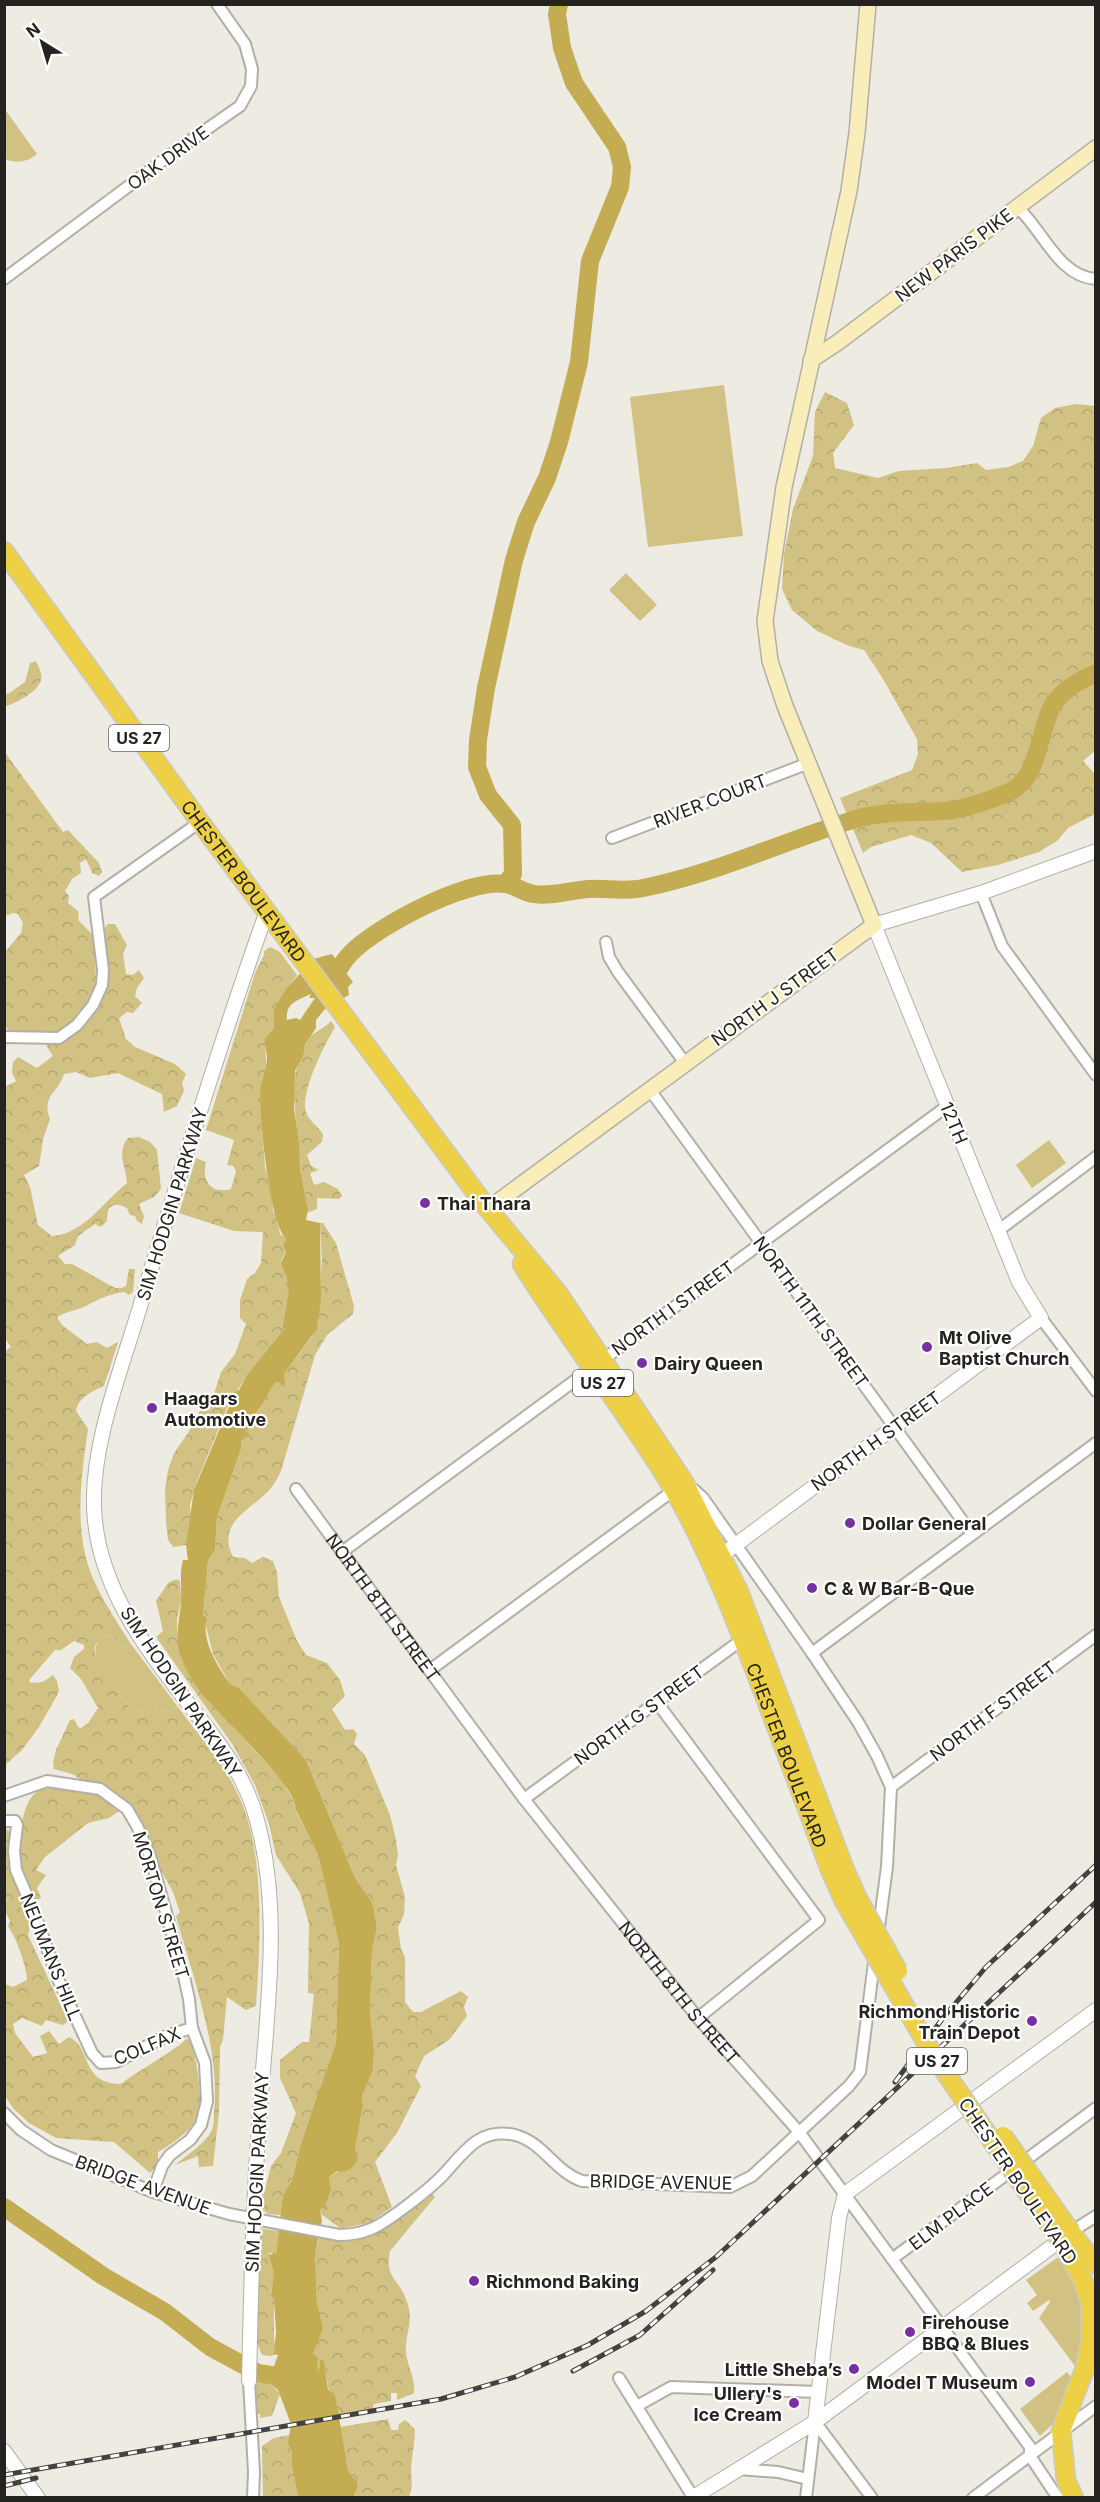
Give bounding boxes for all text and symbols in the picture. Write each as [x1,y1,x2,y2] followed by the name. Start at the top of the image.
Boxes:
[12,12,72,72] north arrow
[22,18,44,42] text: N
[123,121,213,195] street label: OAK DRIVE
[891,204,1017,306] street label: NEW PARIS PIKE
[109,725,169,751] road number: US 27
[650,770,770,832] street label: RIVER COURT
[177,796,311,966] street label: CHESTER BOULEVARD
[707,944,843,1050] street label: NORTH J STREET
[936,1099,972,1147] street label: 12TH
[133,1105,211,1303] street label: SIM HODGIN PARKWAY
[437,1193,531,1214] place label: Thai Thara
[418,1196,432,1210] marker: Thai Thara
[749,1232,873,1392] street label: NORTH 11TH STREET
[607,1256,739,1360] street label: NORTH I STREET
[939,1327,1070,1369] place label: Mt Olive Baptist Church
[920,1340,934,1354] marker: Mt Olive Baptist Church
[654,1353,763,1374] place label: Dairy Queen
[635,1356,649,1370] marker: Dairy Queen
[573,1370,633,1396] road number: US 27
[807,1387,945,1495] street label: NORTH H STREET
[164,1388,267,1430] place label: Haagars Automotive
[145,1401,159,1415] marker: Haagars Automotive
[862,1513,986,1534] place label: Dollar General
[843,1516,857,1530] marker: Dollar General
[322,1529,444,1685] street label: NORTH 8TH STREET
[824,1578,975,1599] place label: C & W Bar-B-Que
[805,1581,819,1595] marker: C & W Bar-B-Que
[116,1603,246,1781] street label: SIM HODGIN PARKWAY
[926,1657,1060,1765] street label: NORTH F STREET
[742,1660,831,1851] street label: CHESTER BOULEVARD
[570,1661,708,1769] street label: NORTH G STREET
[129,1829,193,1981] street label: MORTON STREET
[16,1890,86,2024] street label: NEUMANS HILL
[615,1917,744,2068] street label: NORTH 8TH STREET
[858,2001,1020,2043] place label: Richmond Historic Train Depot
[1025,2014,1039,2028] marker: Richmond Historic Train Depot
[110,2023,184,2069] street label: COLFAX
[907,2048,967,2074] road number: US 27
[241,2071,273,2273] street label: SIM HODGIN PARKWAY
[954,2094,1082,2268] street label: CHESTER BOULEVARD
[72,2151,214,2219] street label: BRIDGE AVENUE
[589,2170,733,2194] street label: BRIDGE AVENUE
[905,2178,997,2254] street label: ELM PLACE
[486,2271,639,2292] place label: Richmond Baking
[467,2274,481,2288] marker: Richmond Baking
[922,2312,1029,2354] place label: Firehouse BBQ & Blues
[903,2325,917,2339] marker: Firehouse BBQ & Blues
[725,2359,842,2380] place label: Little Sheba’s
[847,2362,861,2376] marker: Little Sheba’s
[866,2372,1018,2393] place label: Model T Museum
[1023,2375,1037,2389] marker: Model T Museum
[693,2383,782,2425] place label: Ullery's Ice Cream
[787,2396,801,2410] marker: Ullery's Ice Cream

